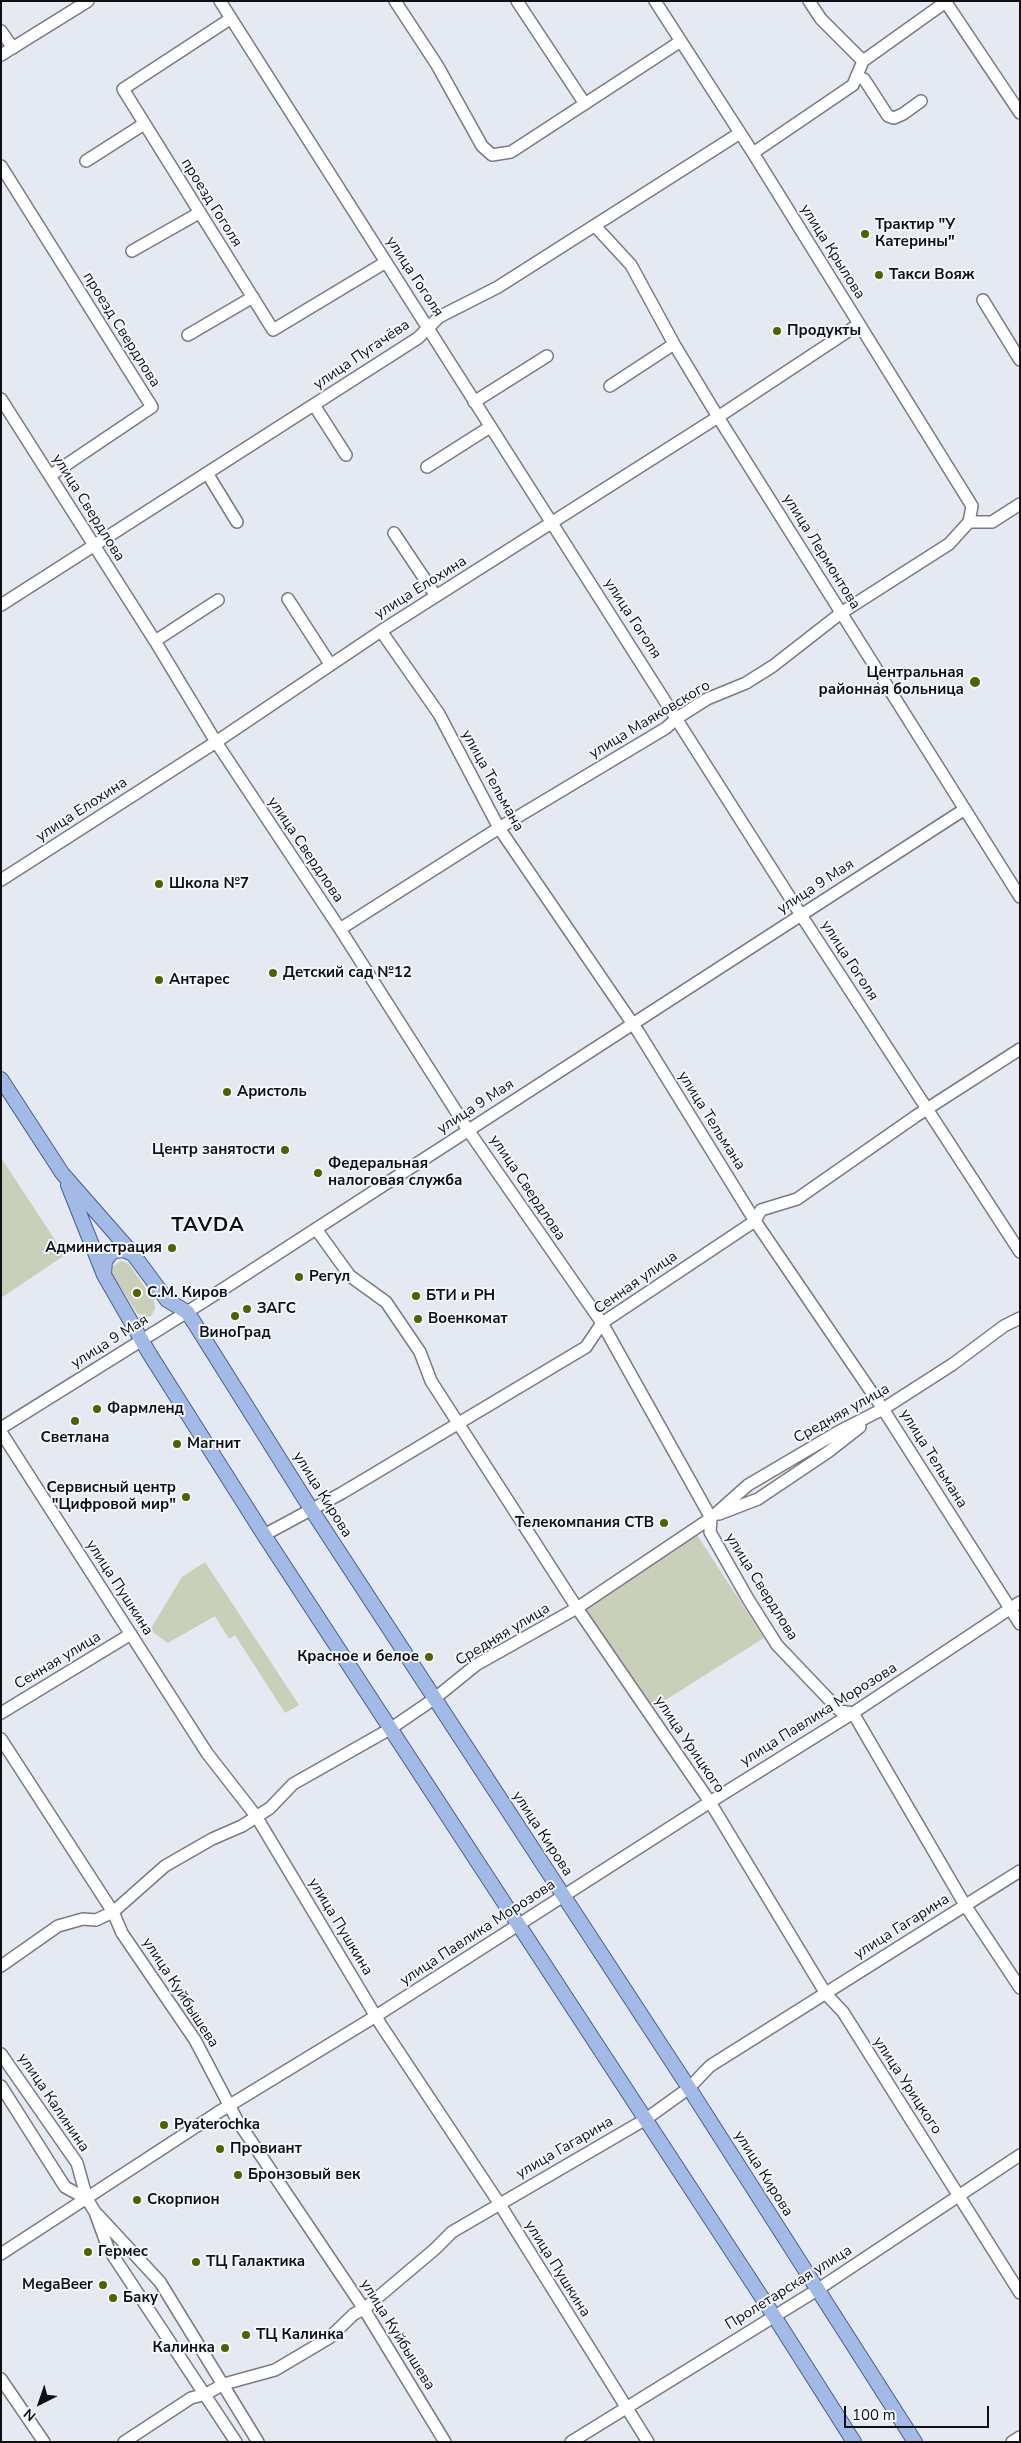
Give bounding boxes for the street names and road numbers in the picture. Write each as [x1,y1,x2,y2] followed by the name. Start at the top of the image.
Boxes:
[177,155,245,251] street label: проезд Гоголя
[796,201,868,303] street label: улица Крылова
[381,233,447,321] street label: улица Гоголя
[78,269,164,391] street label: проезд Свердлова
[310,316,414,394] street label: улица Пугачёва
[48,451,128,565] street label: улица Свердлова
[778,491,864,613] street label: улица Лермонтова
[372,553,470,623] street label: улица Елохина
[599,575,665,663] street label: улица Гоголя
[586,677,714,763] street label: улица Маяковского
[457,727,527,835] street label: улица Тельмана
[33,774,131,846] street label: улица Елохина
[263,794,347,906] street label: улица Свердлова
[774,856,858,918] street label: улица 9 Мая
[816,917,882,1005] street label: улица Гоголя
[673,1068,749,1174] street label: улица Тельмана
[434,1076,518,1138] street label: улица 9 Мая
[485,1132,569,1244] street label: улица Свердлова
[591,1248,681,1318] street label: Сенная улица
[68,1311,152,1373] street label: улица 9 Мая
[791,1380,893,1448] street label: Средняя улица
[895,1406,971,1512] street label: улица Тельмана
[288,1449,356,1541] street label: улица Кирова
[721,1530,801,1644] street label: улица Свердлова
[81,1537,157,1639] street label: улица Пушкина
[453,1600,553,1670] street label: Средняя улица
[12,1628,104,1694] street label: Сенная улица
[737,1659,901,1771] street label: улица Павлика Морозова
[650,1693,728,1797] street label: улица Урицкого
[508,1788,576,1880] street label: улица Кирова
[304,1875,376,1979] street label: улица Пушкина
[397,1876,559,1990] street label: улица Павлика Морозова
[851,1890,953,1964] street label: улица Гагарина
[138,1935,222,2051] street label: улица Куйбышева
[869,2034,945,2138] street label: улица Урицкого
[13,2050,93,2156] street label: улица Калинина
[513,2113,617,2183] street label: улица Гагарина
[729,2128,797,2220] street label: улица Кирова
[520,2217,594,2321] street label: улица Пушкина
[722,2242,856,2334] street label: Пролетарская улица
[356,2276,438,2394] street label: улица Куйбышева

